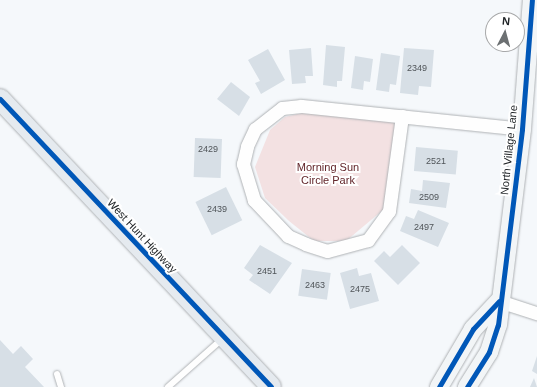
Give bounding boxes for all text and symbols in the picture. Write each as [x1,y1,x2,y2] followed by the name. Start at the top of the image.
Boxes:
[485,12,525,52] north arrow
[502,15,511,27] text: N
[407,63,427,73] house number: 2349
[498,104,520,196] street label: North Village Lane
[198,144,218,154] house number: 2429
[426,156,446,166] house number: 2521
[297,161,359,187] park label: Morning Sun Circle Park
[419,192,439,202] house number: 2509
[104,196,180,276] street label: West Hunt Highway
[207,204,227,214] house number: 2439
[414,222,434,232] house number: 2497
[257,266,277,276] house number: 2451
[305,280,325,290] house number: 2463
[350,284,370,294] house number: 2475

